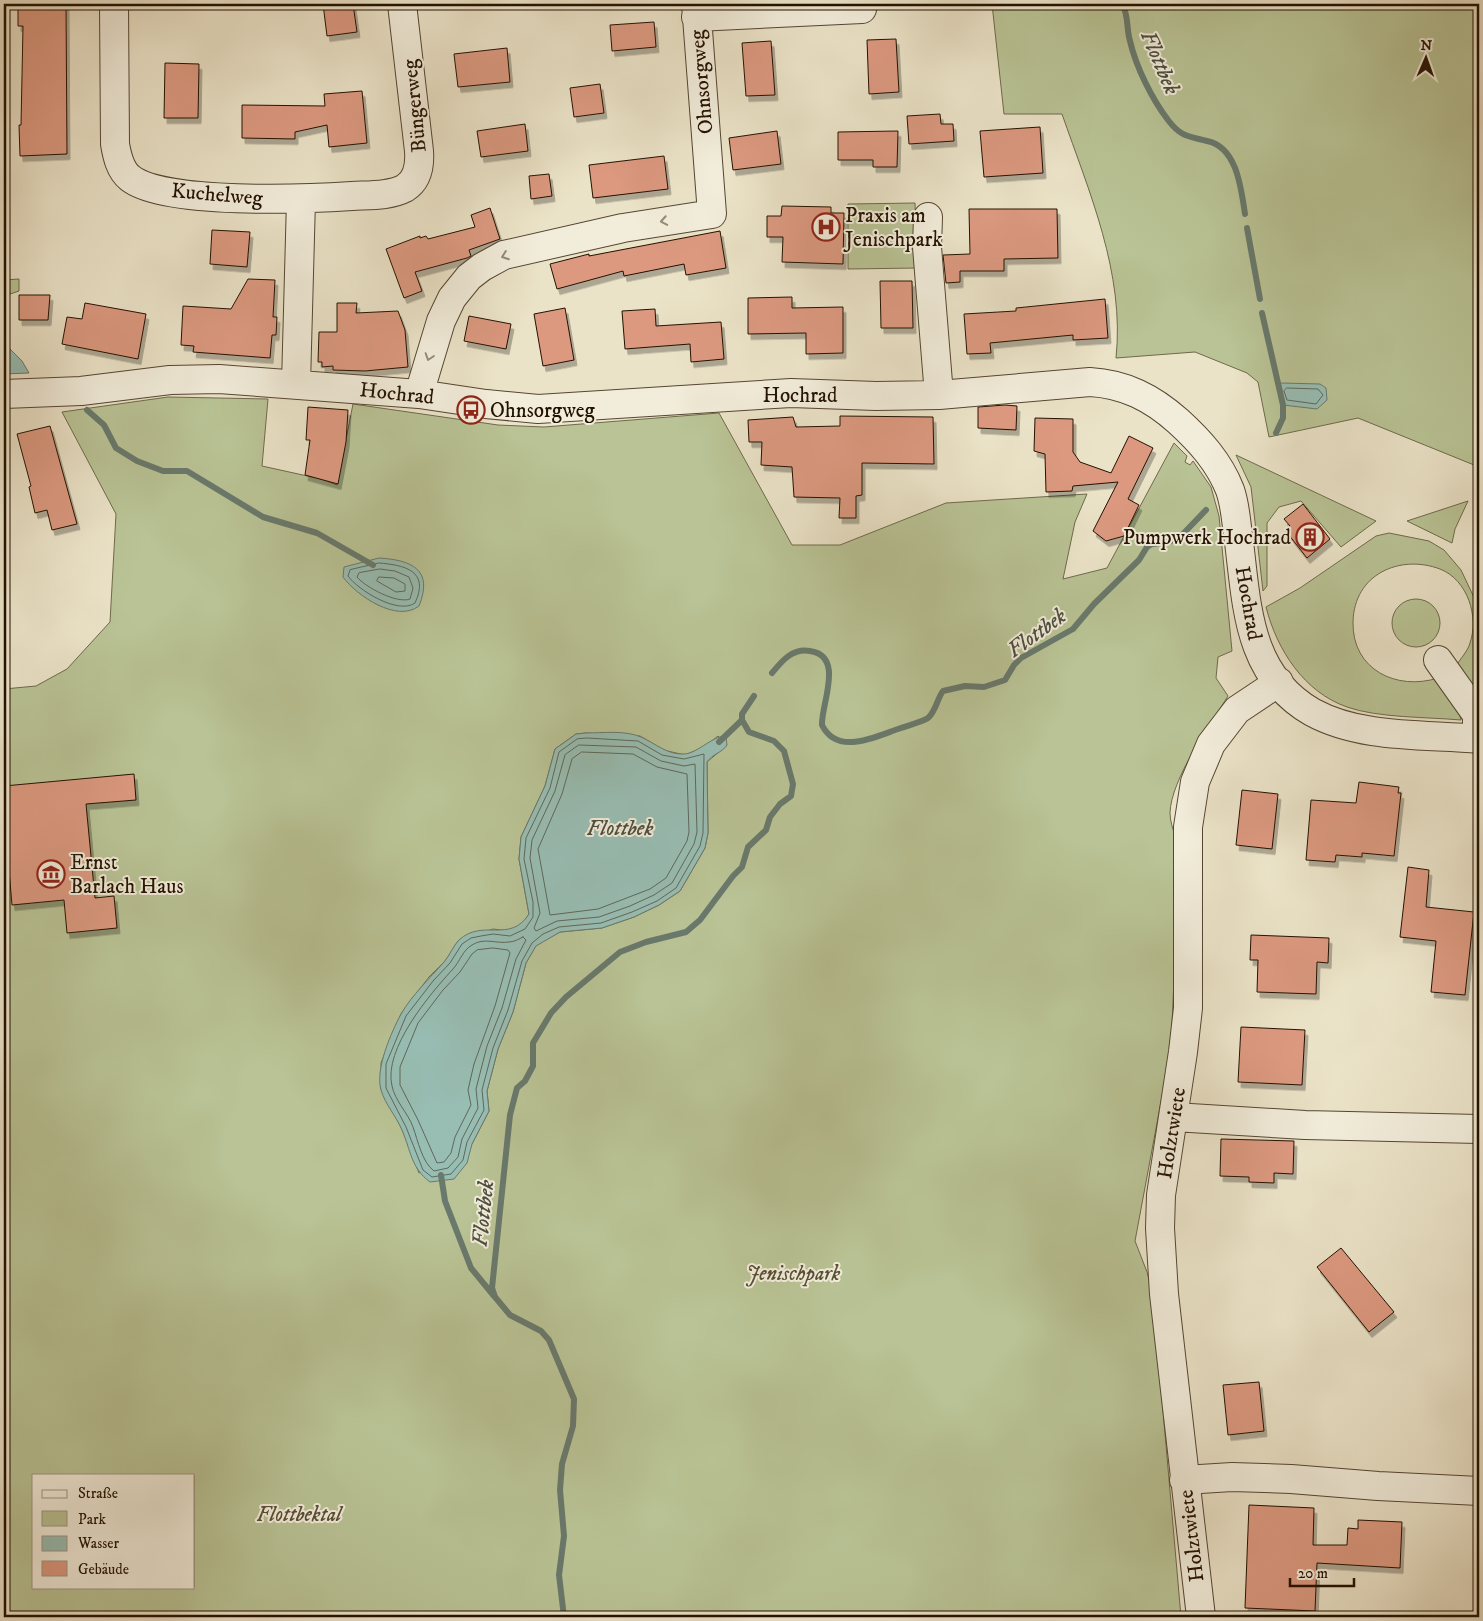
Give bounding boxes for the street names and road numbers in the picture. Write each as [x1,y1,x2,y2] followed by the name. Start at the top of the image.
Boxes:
[684,28,720,135] street label: Ohnsorgweg
[397,57,433,154] street label: Büngerweg
[170,178,265,212] street label: Kuchelweg
[358,377,436,411] street label: Hochrad
[763,383,838,409] street label: Hochrad
[1229,564,1267,643] street label: Hochrad
[1152,1085,1192,1181] street label: Holztwiete
[1173,1488,1211,1583] street label: Holztwiete

